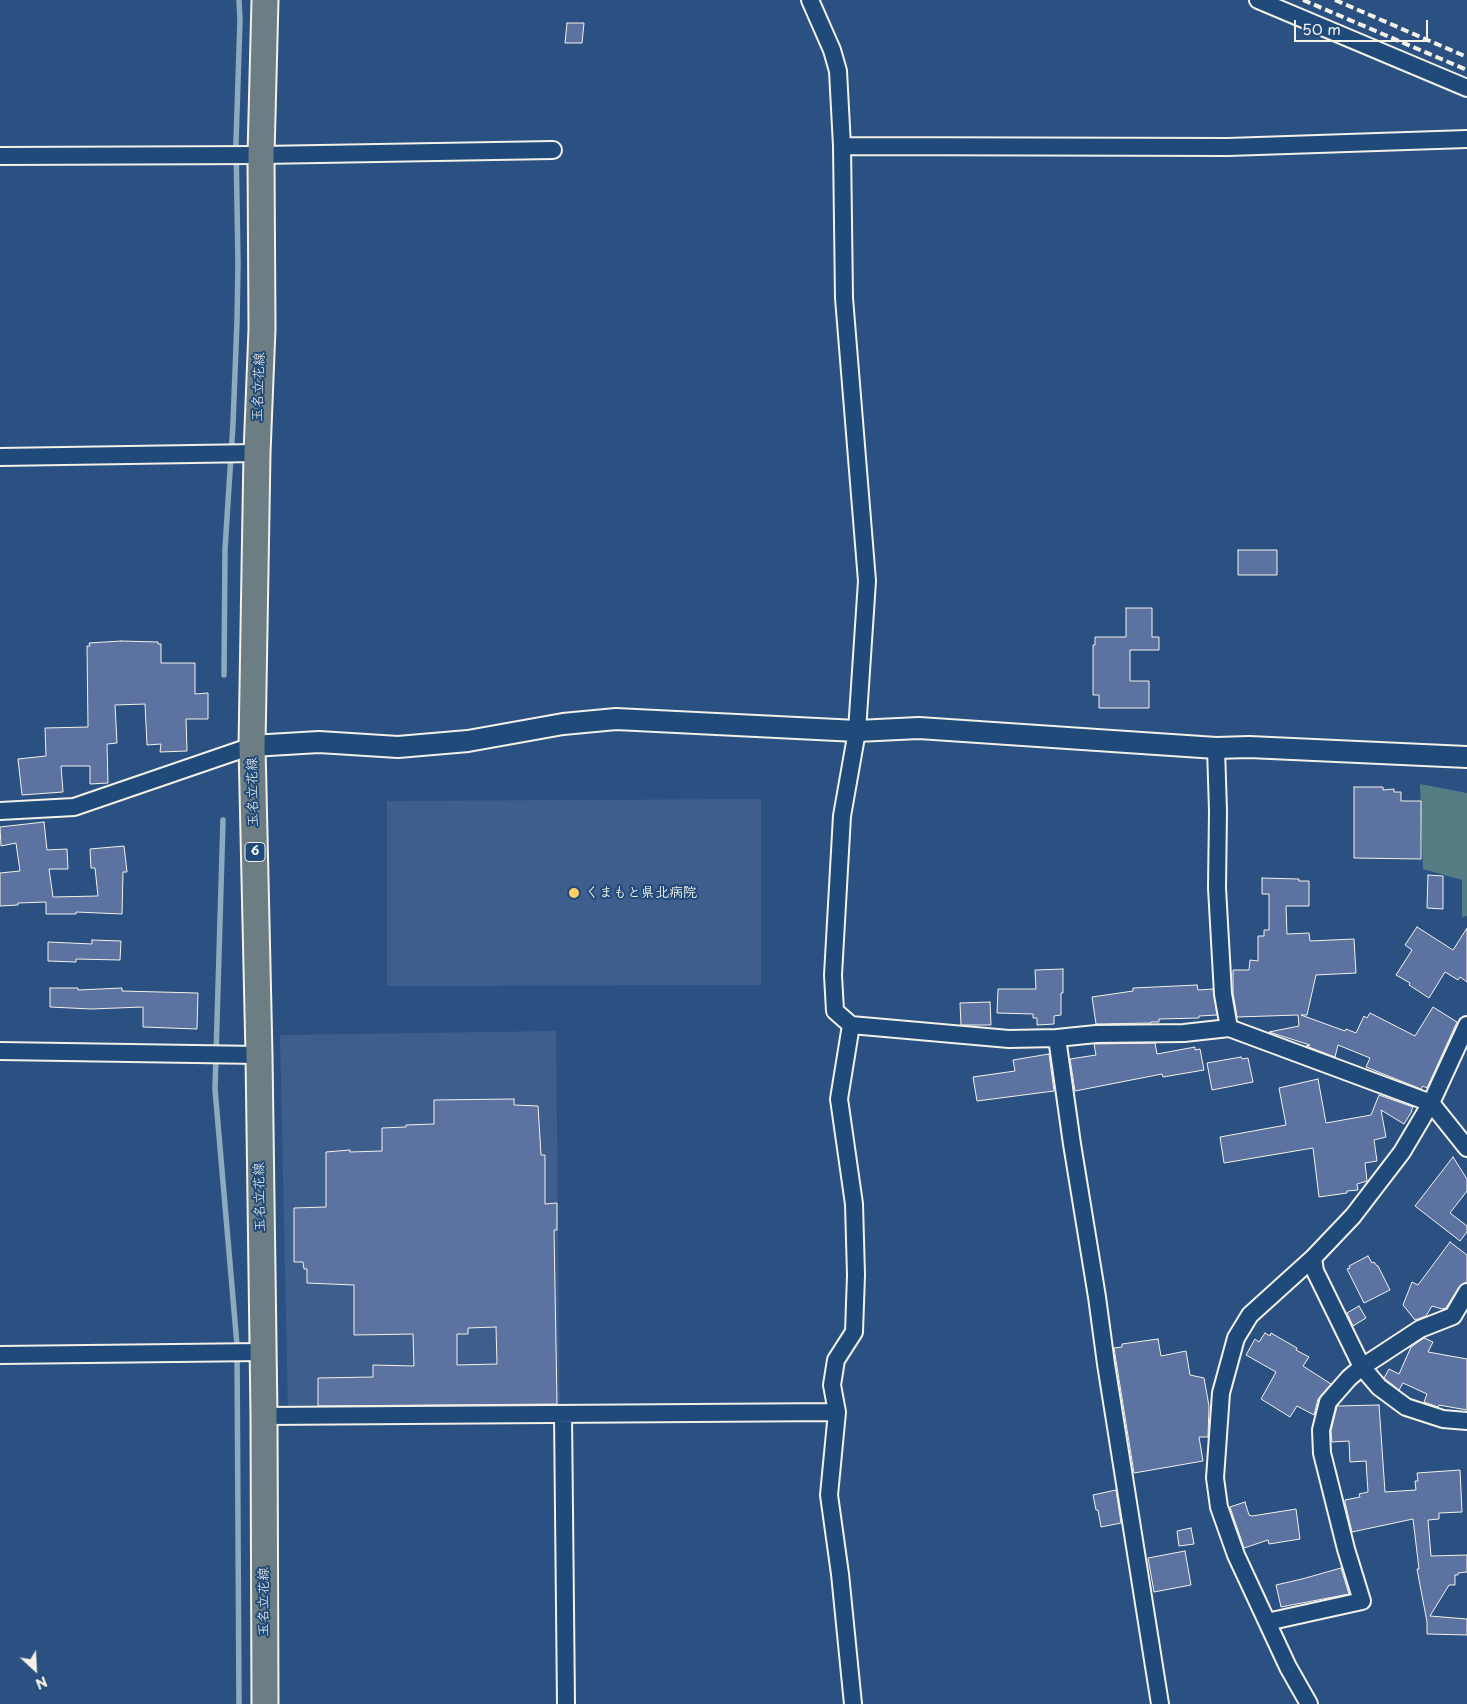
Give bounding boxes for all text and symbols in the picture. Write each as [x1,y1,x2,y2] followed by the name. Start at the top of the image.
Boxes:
[1297,10,1431,42] scale bar
[1302,17,1341,40] text: 50 m
[249,352,269,422] street label: 玉名立花線
[244,757,262,827] street label: 玉名立花線
[245,842,265,862] road number: 6
[585,885,697,901] place label: くまもと県北病院
[567,886,581,900] marker: くまもと県北病院
[251,1162,269,1232] street label: 玉名立花線
[256,1567,272,1637] street label: 玉名立花線
[10,1644,60,1694] north arrow
[32,1671,51,1695] text: N

